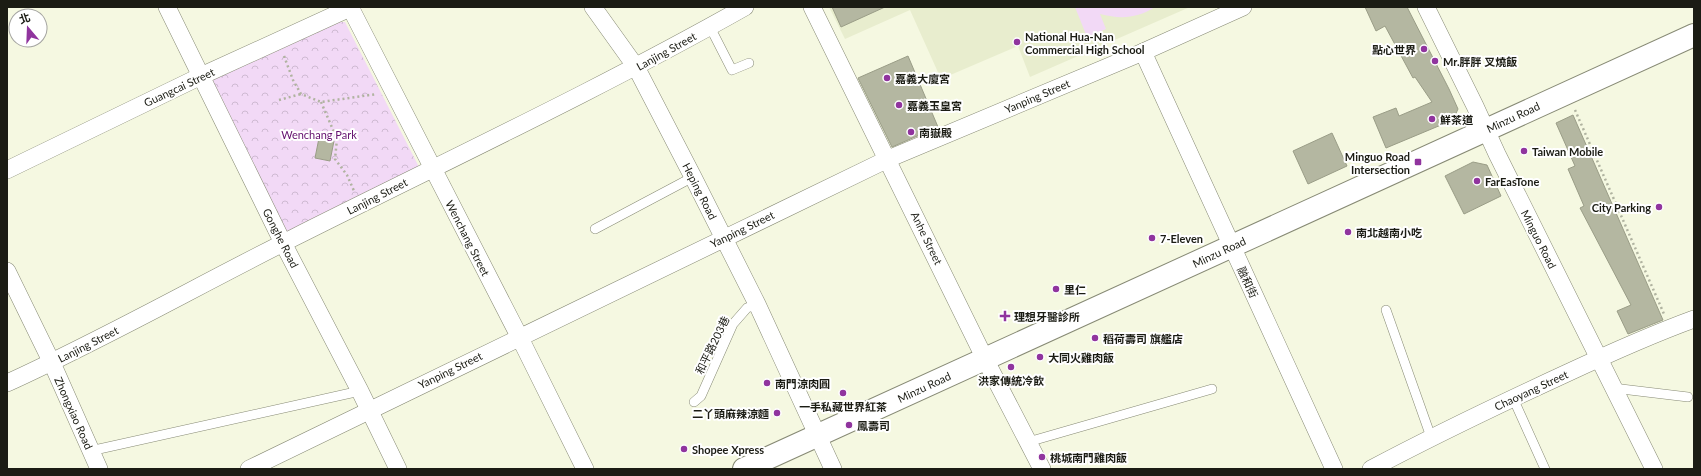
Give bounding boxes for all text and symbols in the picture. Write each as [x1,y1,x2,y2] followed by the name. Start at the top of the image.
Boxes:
[8,8,48,48] north arrow
[17,10,32,26] text: 北
[634,29,698,73] street label: Lanjing Street
[1025,30,1145,56] place label: National Hua-Nan Commercial High School
[1012,37,1022,47] marker: National Hua-Nan Commercial High School
[1372,43,1416,56] place label: 點心世界
[1419,44,1429,54] marker: 點心世界
[1443,55,1517,68] place label: Mr.胖胖 叉燒飯
[1430,56,1440,66] marker: Mr.胖胖 叉燒飯
[142,65,216,109] street label: Guangcai Street
[895,72,950,85] place label: 嘉義大廈宮
[882,73,892,83] marker: 嘉義大廈宮
[1002,76,1072,116] street label: Yanping Street
[907,99,962,112] place label: 嘉義玉皇宮
[1484,99,1542,135] street label: Minzu Road
[894,100,904,110] marker: 嘉義玉皇宮
[1440,113,1474,126] place label: 鮮茶道
[1427,114,1437,124] marker: 鮮茶道
[919,126,952,139] place label: 南嶽殿
[906,127,916,137] marker: 南嶽殿
[281,128,357,141] park label: Wenchang Park
[1532,145,1603,158] place label: Taiwan Mobile
[1519,146,1529,156] marker: Taiwan Mobile
[1345,150,1410,176] place label: Minguo Road Intersection
[1413,157,1423,167] marker: Minguo Road Intersection
[680,160,720,222] street label: Heping Road
[345,175,409,217] street label: Lanjing Street
[1485,175,1539,188] place label: FarEasTone
[1472,176,1482,186] marker: FarEasTone
[443,198,493,278] street label: Wenchang Street
[1592,201,1651,214] place label: City Parking
[1654,202,1664,212] marker: City Parking
[260,206,302,270] street label: Gonghe Road
[1519,207,1559,271] street label: Minguo Road
[708,208,776,250] street label: Yanping Street
[909,209,945,267] street label: Anhe Street
[1356,226,1422,239] place label: 南北越南小吃
[1343,227,1353,237] marker: 南北越南小吃
[1160,232,1203,245] place label: 7-Eleven
[1147,233,1157,243] marker: 7-Eleven
[1190,234,1248,270] street label: Minzu Road
[1235,264,1261,300] street label: 融和街
[1064,283,1086,296] place label: 里仁
[1051,284,1061,294] marker: 里仁
[999,310,1011,322] marker: 理想牙醫診所
[1014,310,1080,323] place label: 理想牙醫診所
[692,314,732,376] street label: 和平路203巷
[56,323,120,365] street label: Lanjing Street
[1103,332,1183,345] place label: 稻荷壽司 旗艦店
[1090,333,1100,343] marker: 稻荷壽司 旗艦店
[416,349,484,391] street label: Yanping Street
[1048,351,1114,364] place label: 大同火雞肉飯
[1035,352,1045,362] marker: 大同火雞肉飯
[1006,362,1016,372] marker: 洪家傳統冷飲
[1492,367,1570,413] street label: Chaoyang Street
[895,369,953,405] street label: Minzu Road
[978,374,1044,387] place label: 洪家傳統冷飲
[52,375,96,451] street label: Zhongxiao Road
[775,377,830,390] place label: 南門涼肉圓
[762,378,772,388] marker: 南門涼肉圓
[838,388,848,398] marker: 一手私藏世界紅茶
[799,400,887,413] place label: 一手私藏世界紅茶
[692,407,769,420] place label: 二丫頭麻辣涼麵
[772,408,782,418] marker: 二丫頭麻辣涼麵
[857,419,890,432] place label: 鳳壽司
[844,420,854,430] marker: 鳳壽司
[692,443,764,456] place label: Shopee Xpress
[679,444,689,454] marker: Shopee Xpress
[1050,451,1127,464] place label: 桃城南門雞肉飯
[1037,452,1047,462] marker: 桃城南門雞肉飯

